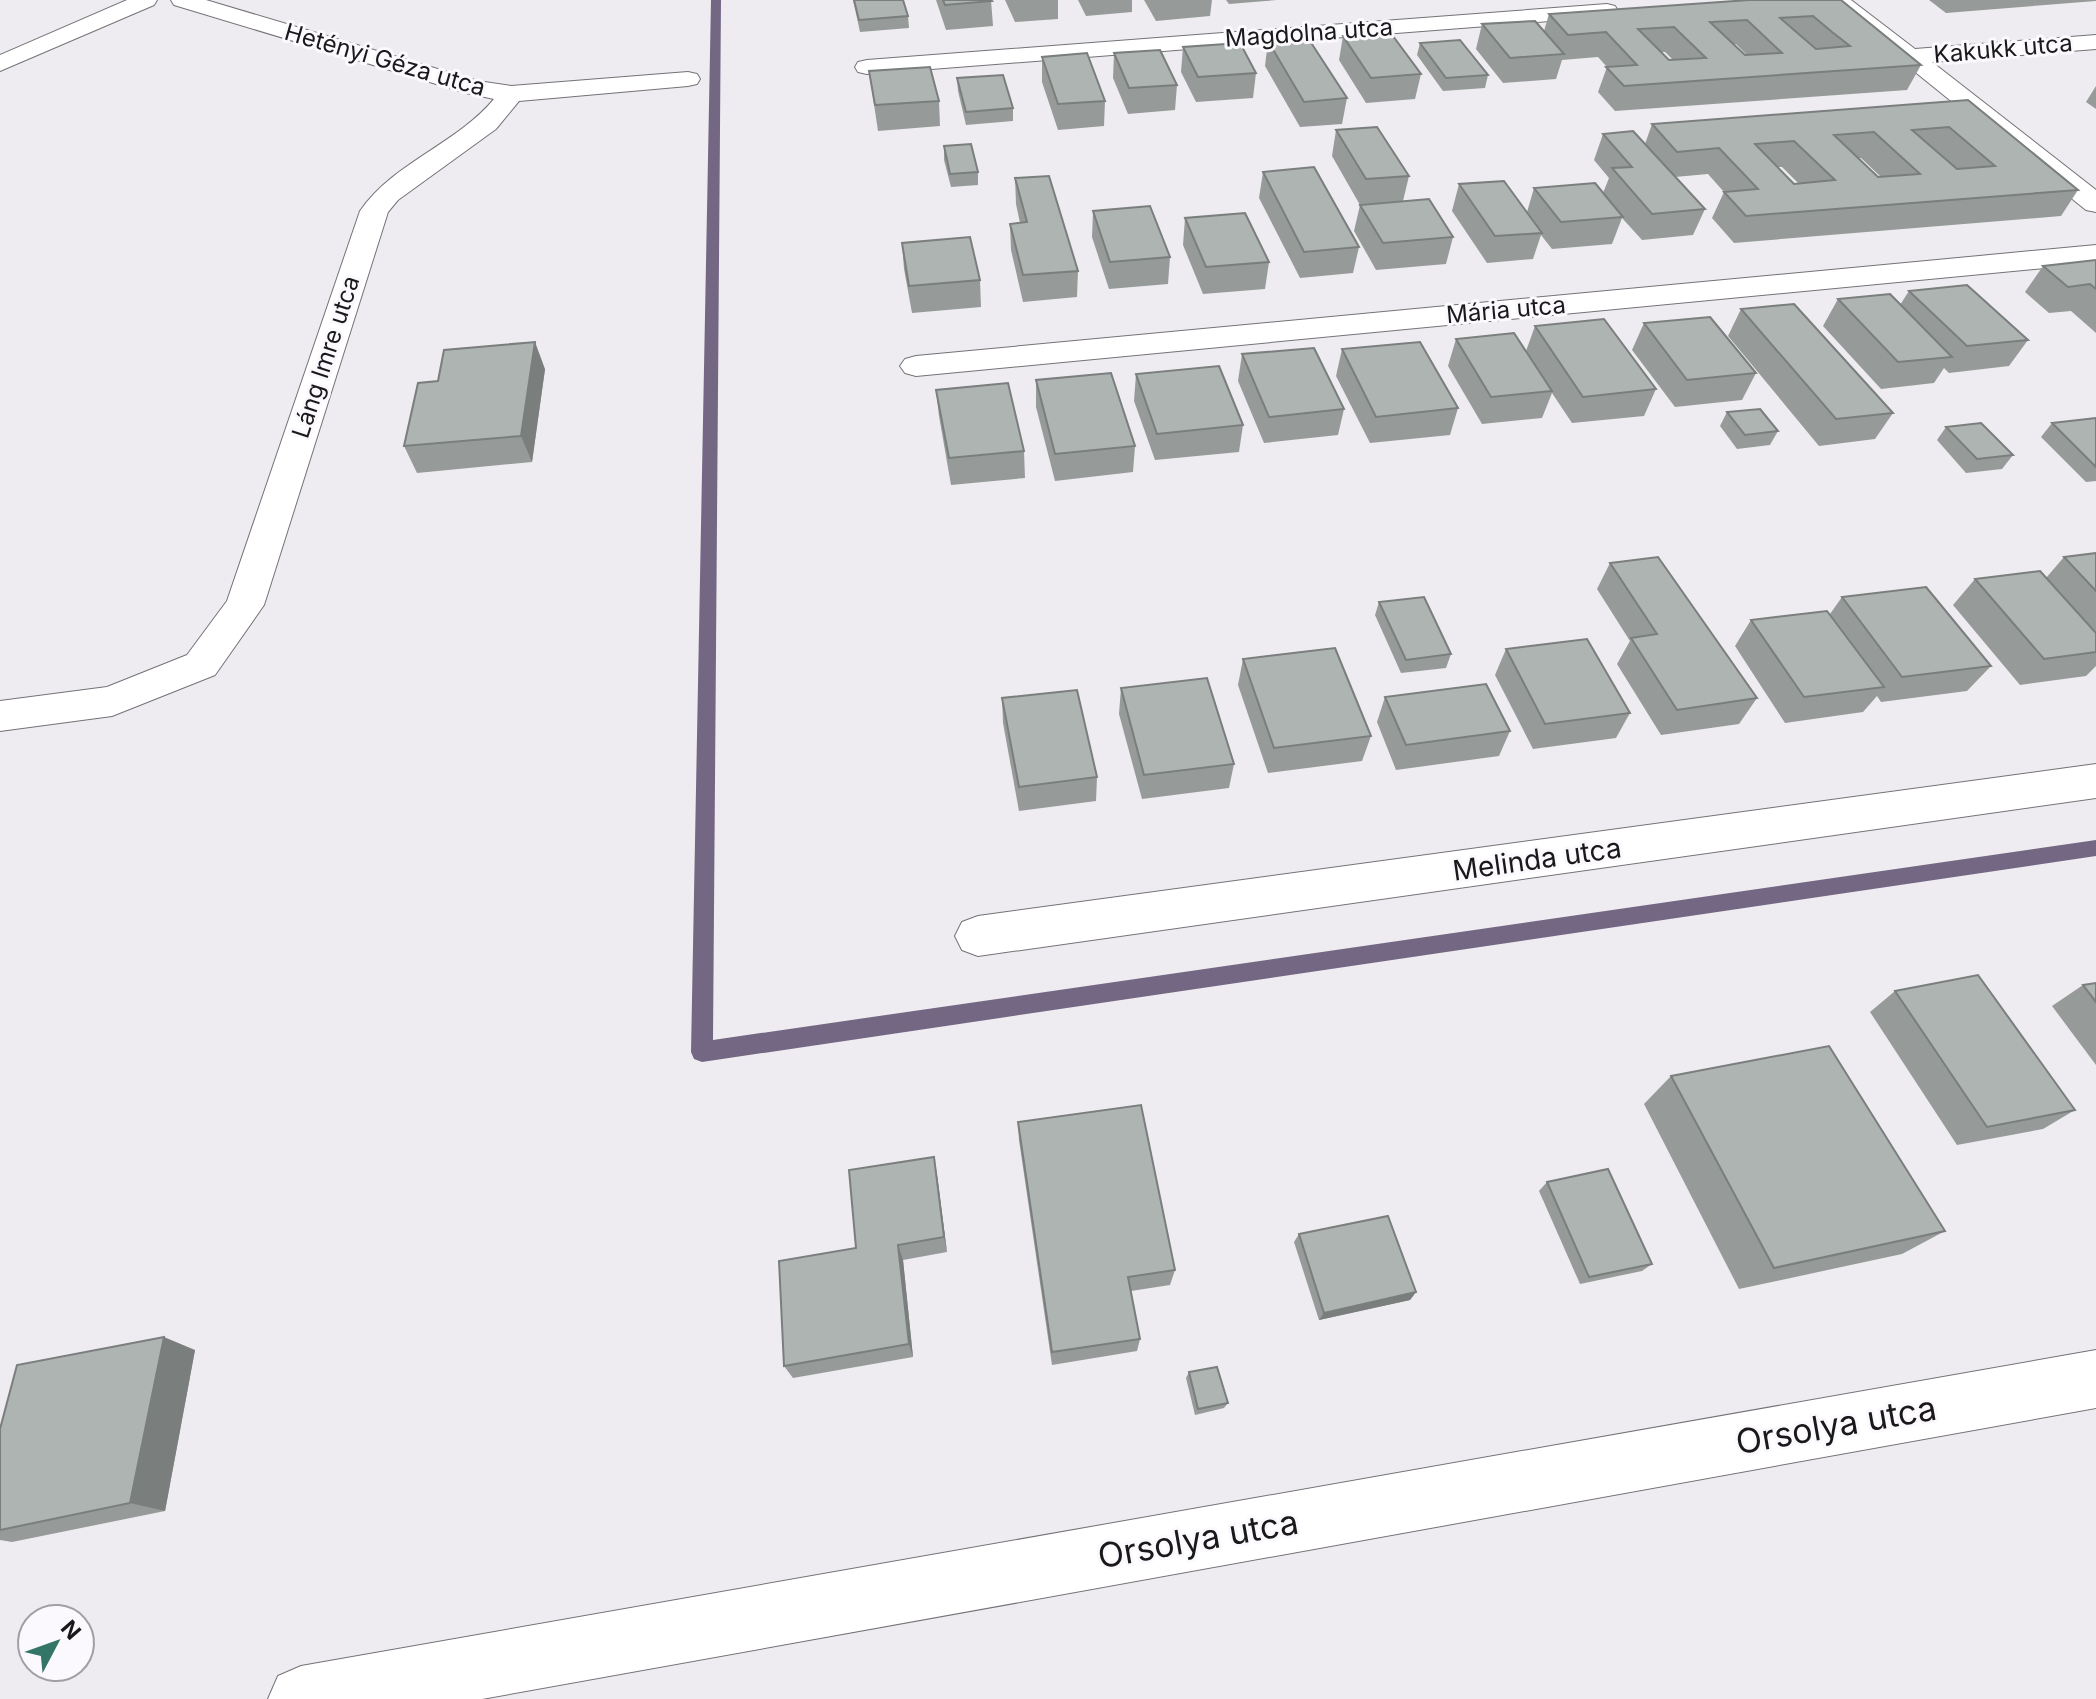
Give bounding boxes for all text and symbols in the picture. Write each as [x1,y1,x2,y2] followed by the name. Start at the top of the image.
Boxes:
[1224,12,1394,53] street label: Magdolna utca
[281,17,489,102] street label: Hetényi Géza utca
[1932,28,2074,69] street label: Kakukk utca
[286,272,365,442] street label: Láng Imre utca
[1445,290,1567,329] street label: Mária utca
[1451,830,1623,888] street label: Melinda utca
[1732,1387,1939,1462] street label: Orsolya utca
[1094,1501,1301,1576] street label: Orsolya utca
[16,1603,96,1683] north arrow
[56,1615,86,1645] text: N

